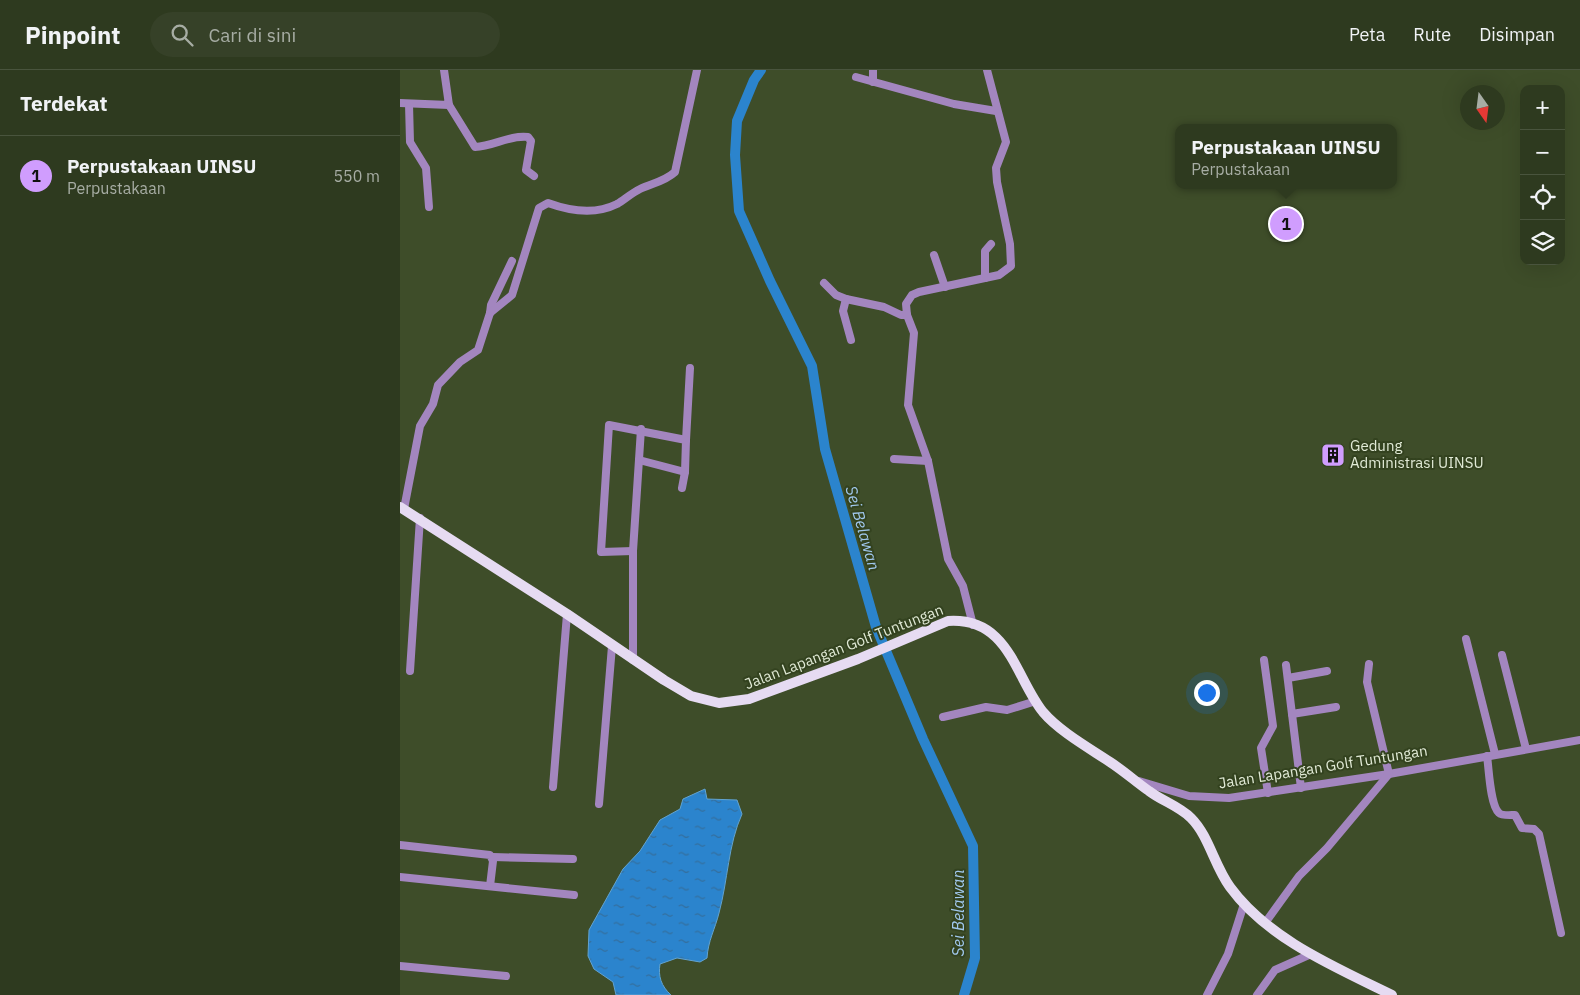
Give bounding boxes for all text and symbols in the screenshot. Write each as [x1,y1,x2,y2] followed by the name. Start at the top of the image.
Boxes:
[150,12,500,57] search box
[25,19,120,51] text: Pinpoint
[168,21,196,49] icon: search
[208,23,296,47] text: Cari di sini
[1349,23,1385,46] text: Peta
[1413,23,1451,46] text: Rute
[1479,23,1555,46] text: Disimpan
[1460,85,1505,130] north arrow
[1520,85,1565,265] map controls
[1520,85,1565,130] button: +
[20,89,108,117] text: Terdekat
[1175,124,1397,189] popup
[1520,130,1565,175] button: −
[1191,135,1381,159] text: Perpustakaan UINSU
[67,154,256,178] text: Perpustakaan UINSU
[1191,159,1290,179] text: Perpustakaan
[31,166,41,186] text: 1
[333,166,380,186] text: 550 m
[1520,175,1565,220] button: locate
[67,178,166,198] text: Perpustakaan
[1270,205,1302,243] pin: 1
[1520,220,1565,265] button: layers
[1350,436,1484,472] place label: Gedung Administrasi UINSU
[1320,442,1346,468] building icon: Gedung Administrasi UINSU
[841,483,885,573] water label: Sei Belawan
[742,600,946,693] street label: Jalan Lapangan Golf Tuntungan
[1194,680,1220,706] your location
[1217,741,1429,792] street label: Jalan Lapangan Golf Tuntungan
[948,870,968,956] water label: Sei Belawan

